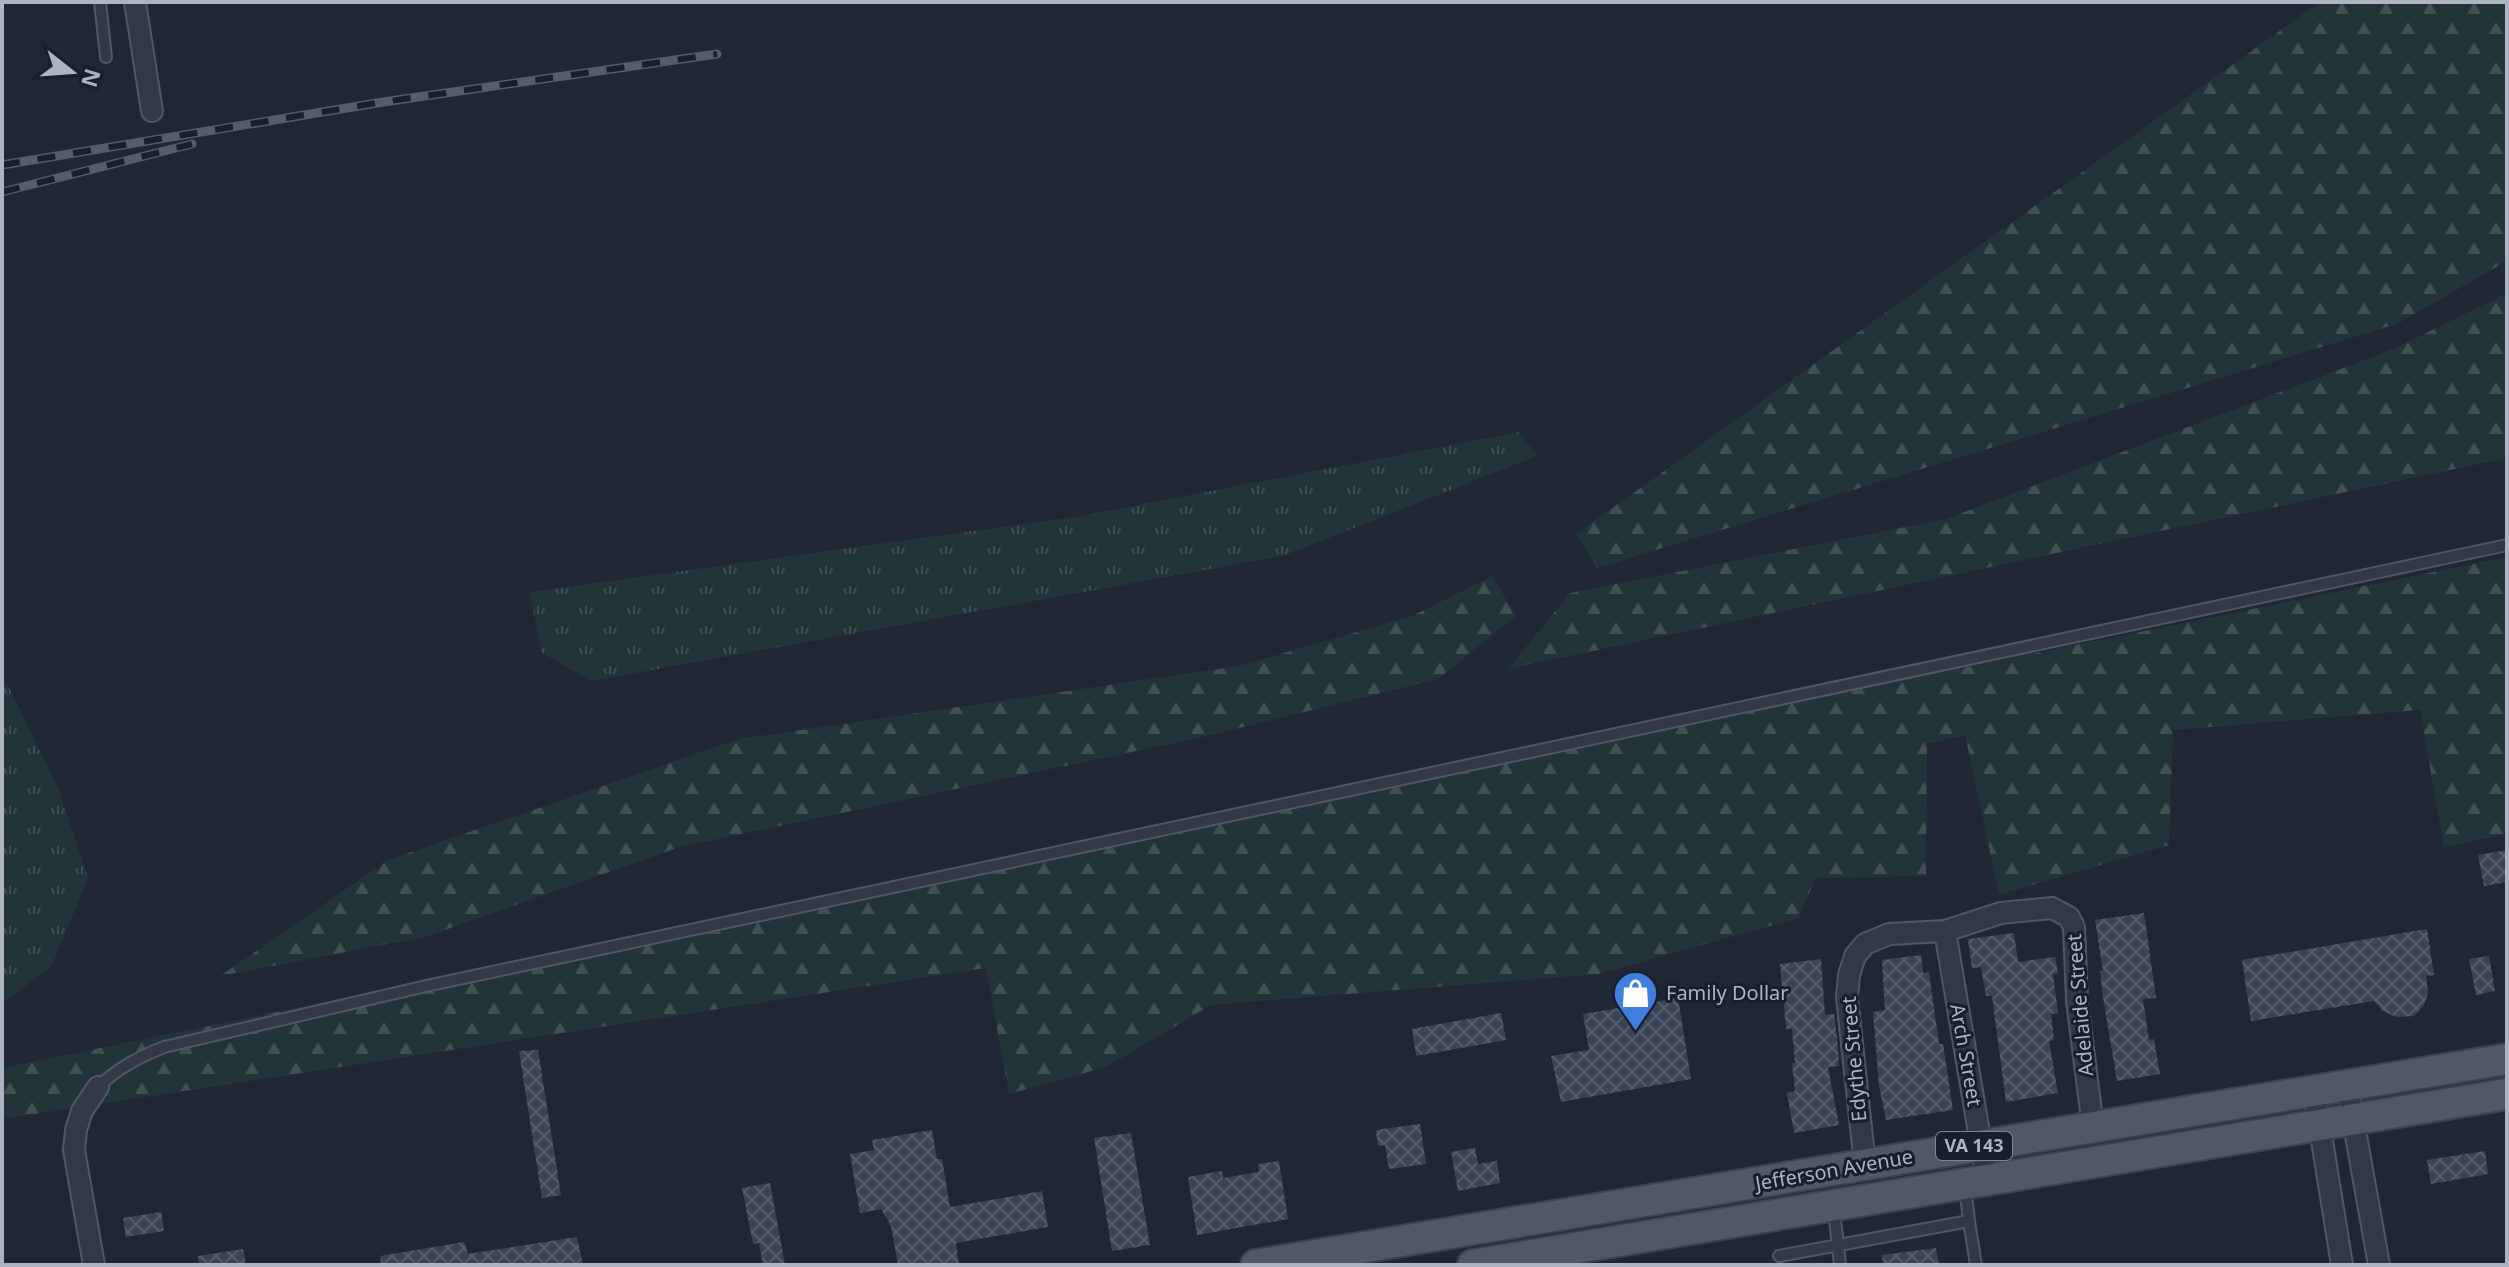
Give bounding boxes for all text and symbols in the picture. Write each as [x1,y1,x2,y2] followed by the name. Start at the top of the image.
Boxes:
[32,32,112,112] north arrow
[75,65,109,91] text: N
[2060,933,2099,1077] street label: Adelaide Street
[1611,969,1659,1032] shop icon: Family Dollar
[1666,979,1789,1006] place label: Family Dollar
[1835,995,1872,1123] street label: Edythe Street
[1944,1002,1989,1108] street label: Arch Street
[1936,1132,2012,1160] road number: VA 143
[1751,1142,1915,1197] street label: Jefferson Avenue

